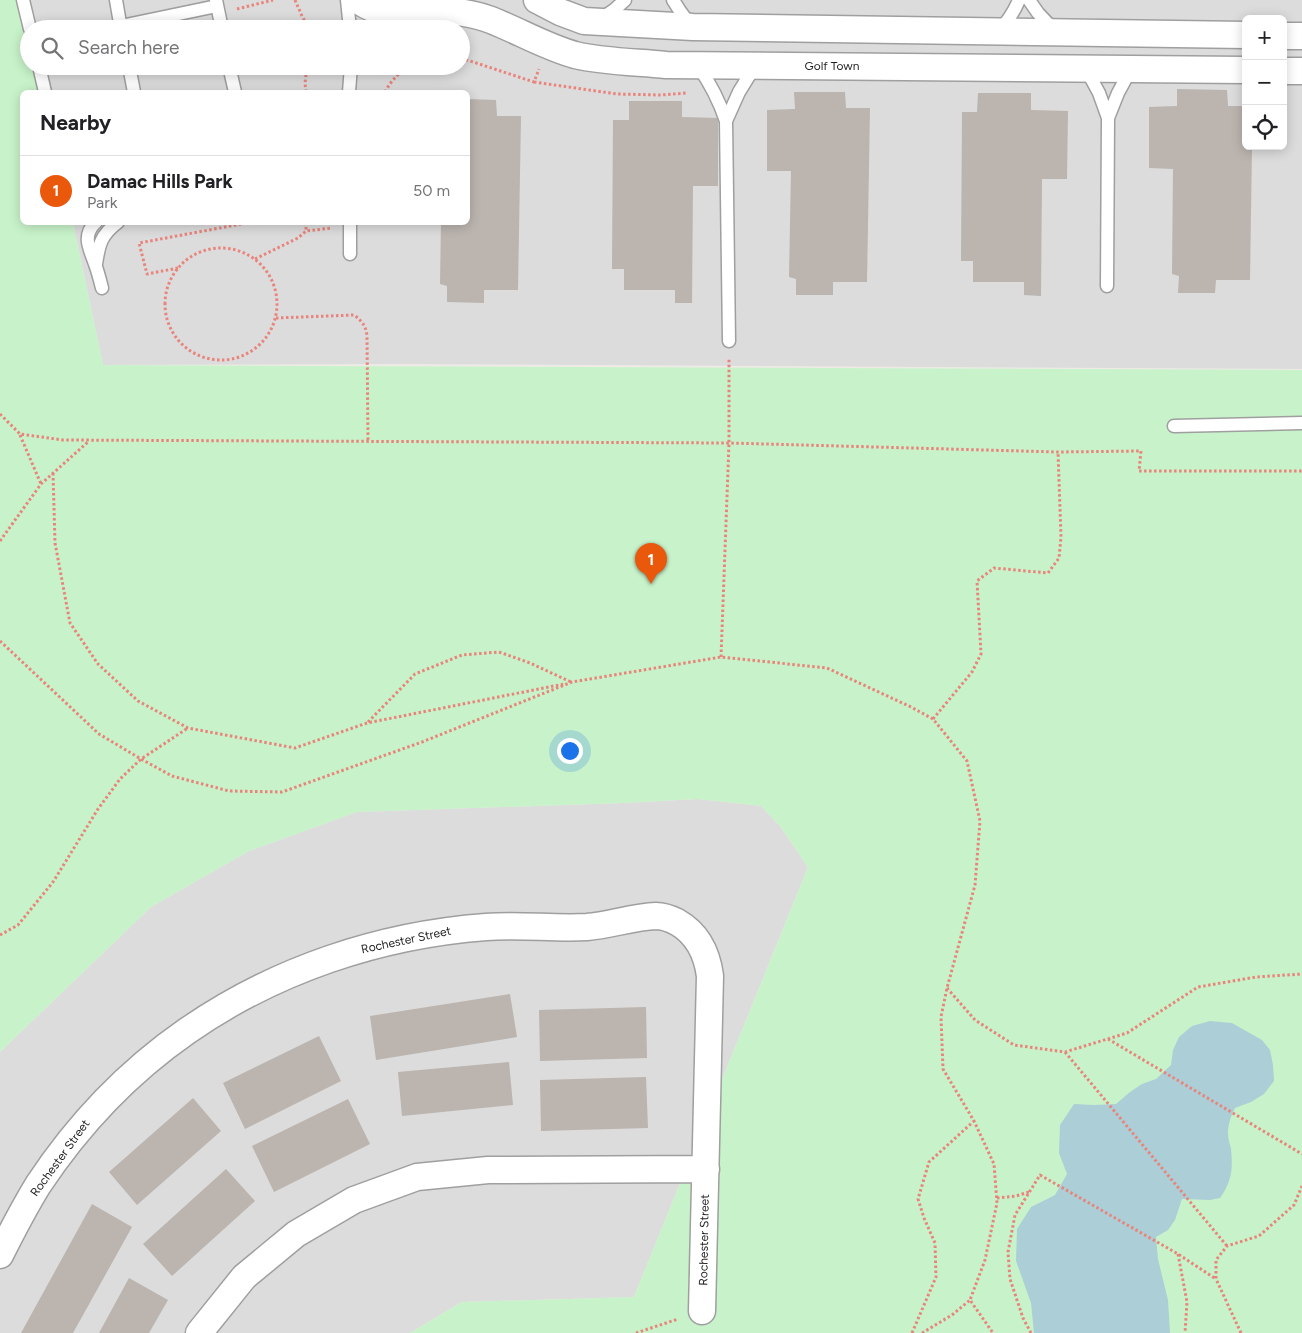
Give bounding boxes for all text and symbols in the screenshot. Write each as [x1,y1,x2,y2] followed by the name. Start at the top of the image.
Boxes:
[1242,15,1287,150] map controls
[1242,15,1287,60] button: +
[20,20,470,75] search box
[38,34,66,62] icon: search
[78,36,180,59] text: Search here
[805,59,860,73] street label: Golf Town
[1242,60,1287,105] button: −
[1242,105,1287,150] button: locate
[40,110,111,135] text: Nearby
[87,170,233,193] text: Damac Hills Park
[53,181,59,200] text: 1
[413,181,450,200] text: 50 m
[87,193,117,212] text: Park
[635,543,667,584] pin: 1
[557,738,583,764] your location
[360,924,453,956] street label: Rochester Street
[27,1117,93,1199] street label: Rochester Street
[696,1194,712,1286] street label: Rochester Street

